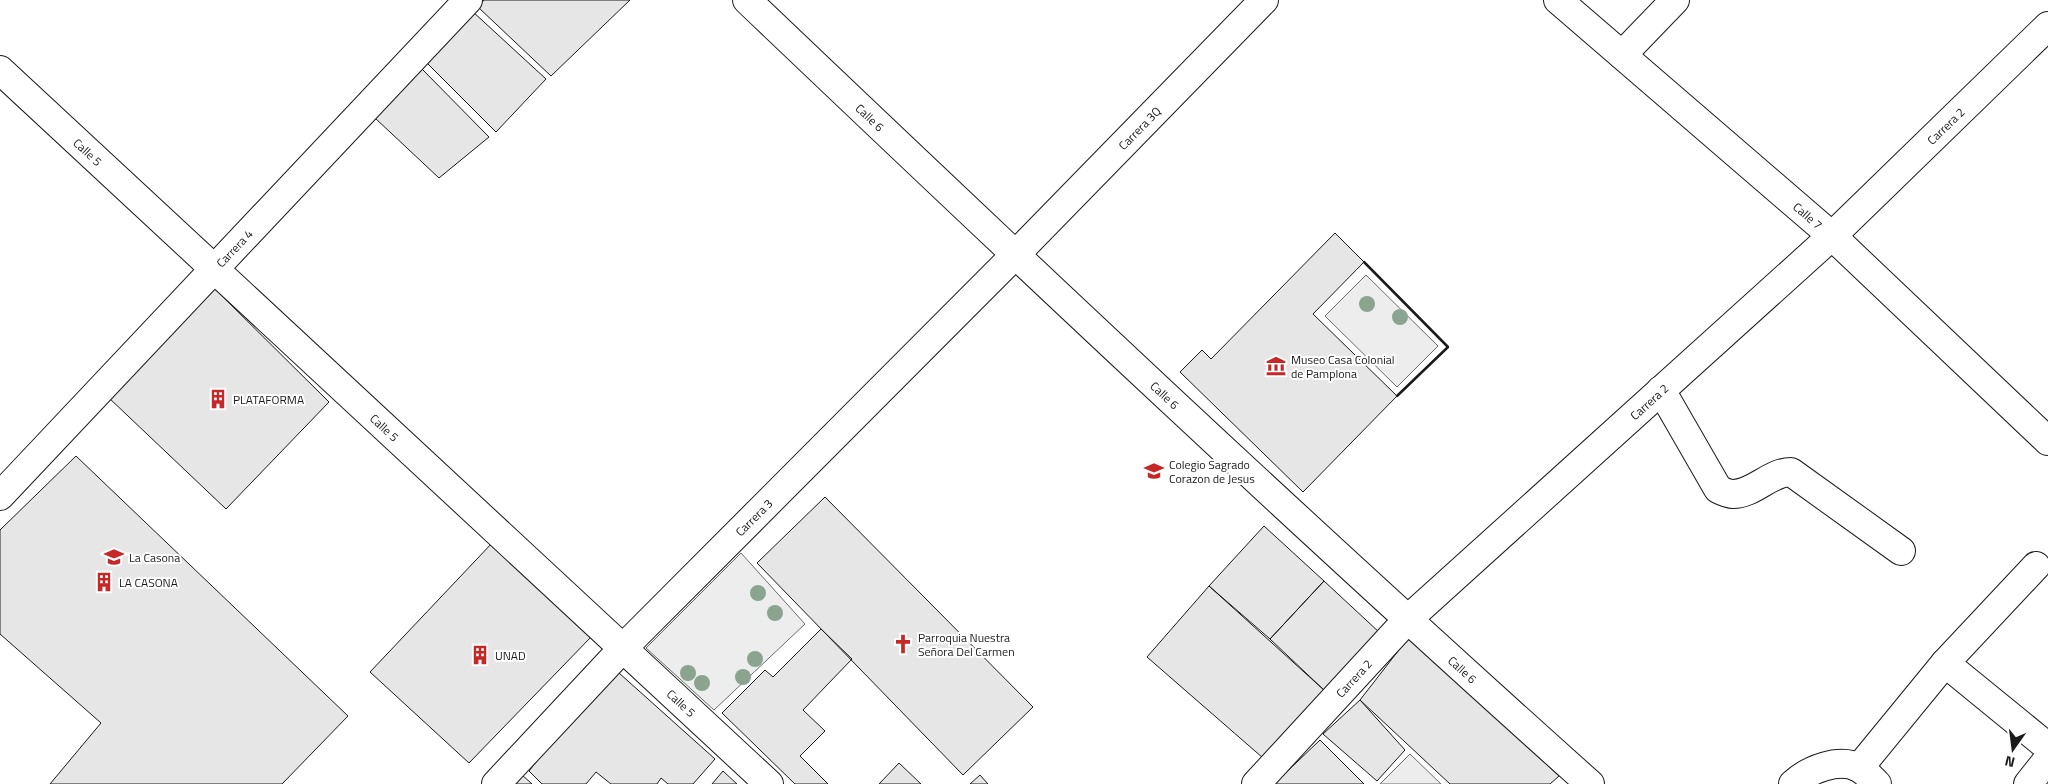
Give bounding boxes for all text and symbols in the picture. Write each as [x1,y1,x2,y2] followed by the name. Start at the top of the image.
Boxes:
[851,99,889,136] street label: Calle 6
[1113,102,1165,154] street label: Carrera 3Q
[1922,103,1969,149] street label: Carrera 2
[69,133,107,170] street label: Calle 5
[1789,197,1827,234] street label: Calle 7
[211,224,257,271] street label: Carrera 4
[1291,350,1395,383] place label: Museo Casa Colonial de Pamplona
[1265,355,1287,377] museum icon: Museo Casa Colonial de Pamplona
[1146,376,1184,413] street label: Calle 6
[1625,379,1673,424] street label: Carrera 2
[207,388,229,410] building icon: PLATAFORMA
[233,390,304,409] place label: PLATAFORMA
[366,409,404,446] street label: Calle 5
[1169,455,1255,488] place label: Colegio Sagrado Corazon de Jesus
[1143,460,1165,482] school or university icon: Colegio Sagrado Corazon de Jesus
[730,494,777,540] street label: Carrera 3
[103,546,125,568] school or university icon: La Casona
[129,548,180,567] place label: La Casona
[93,571,115,593] building icon: LA CASONA
[119,573,178,592] place label: LA CASONA
[918,628,1015,661] place label: Parroquia Nuestra Señora Del Carmen
[892,633,914,655] church icon: Parroquia Nuestra Señora Del Carmen
[469,644,491,666] building icon: UNAD
[495,646,526,665] place label: UNAD
[1444,651,1482,688] street label: Calle 6
[1331,655,1376,702] street label: Carrera 2
[663,684,700,721] street label: Calle 5
[1988,724,2038,774] north arrow
[2002,751,2017,773] text: N

